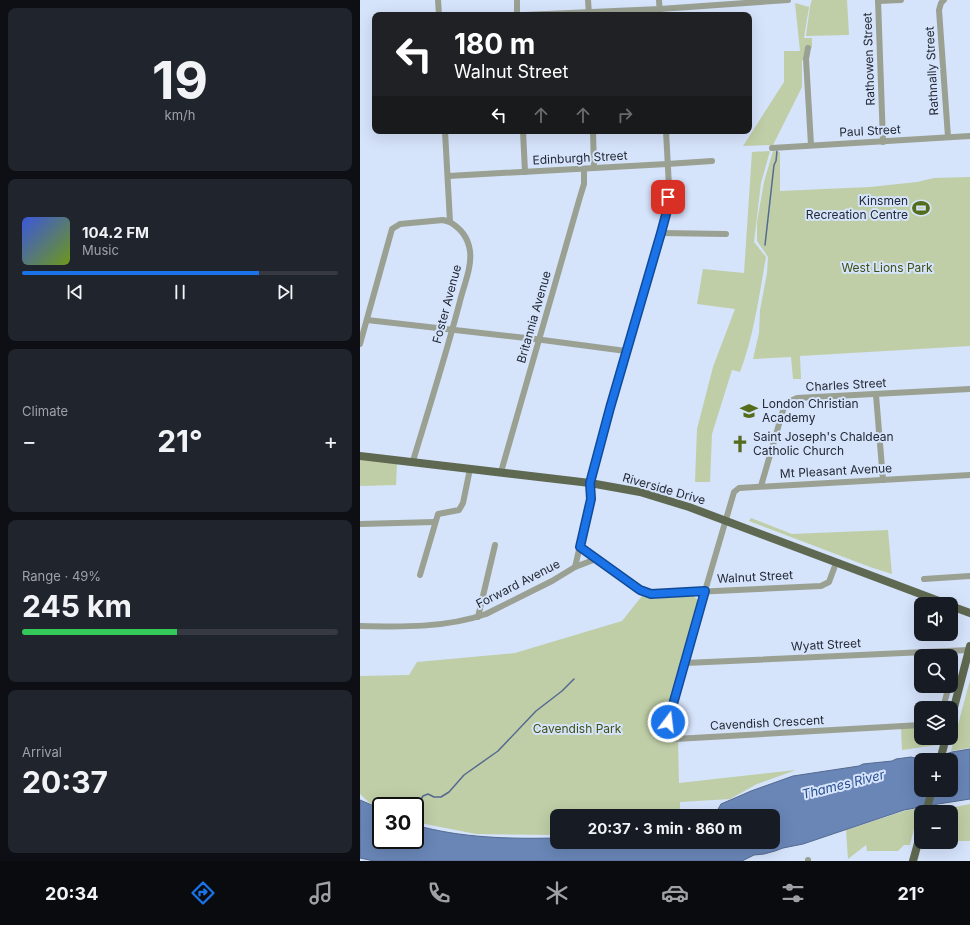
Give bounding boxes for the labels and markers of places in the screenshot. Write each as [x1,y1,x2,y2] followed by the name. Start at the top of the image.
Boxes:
[651,180,685,214] pin
[806,193,908,222] place label: Kinsmen Recreation Centre
[911,198,931,218] sports icon: Kinsmen Recreation Centre
[762,396,859,425] place label: London Christian Academy
[739,401,759,421] school or university icon: London Christian Academy
[753,429,894,458] place label: Saint Joseph's Chaldean Catholic Church
[730,434,750,454] church icon: Saint Joseph's Chaldean Catholic Church

